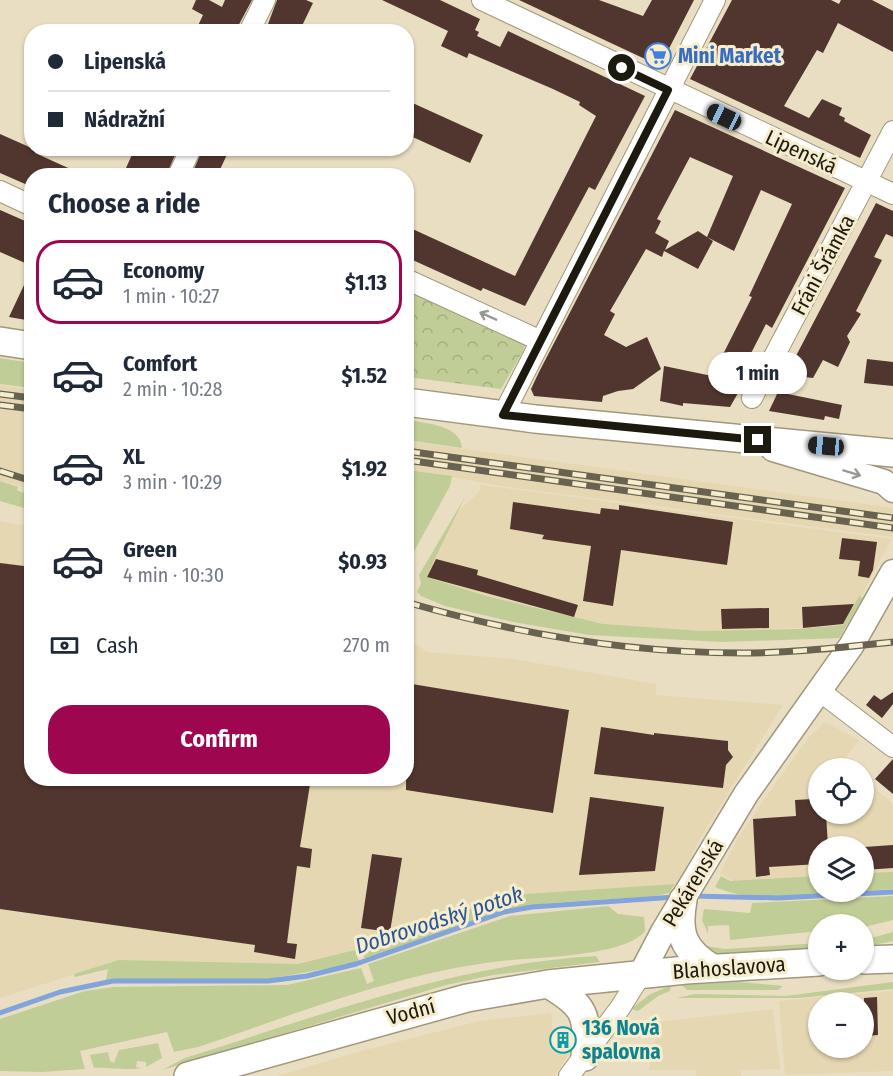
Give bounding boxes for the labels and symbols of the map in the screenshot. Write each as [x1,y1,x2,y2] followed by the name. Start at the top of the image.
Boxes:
[643,41,673,71] supermarket icon: Mini Market
[678,43,782,69] place label: Mini Market
[608,54,635,81] route start
[704,101,744,133] car
[761,124,841,180] street label: Lipenská
[786,210,860,320] street label: Fráni Šrámka
[480,310,498,322] one-way arrow
[708,353,807,395] callout: 1 min
[744,426,771,453] route end
[807,435,845,457] car
[843,468,862,479] one-way arrow
[657,835,729,931] street label: Pekárenská
[352,880,526,960] water label: Dobrovodský potok
[672,951,786,985] street label: Blahoslavova
[384,993,438,1031] street label: Vodní
[582,1015,661,1065] place label: 136 Nová spalovna
[548,1025,578,1055] building icon: 136 Nová spalovna

